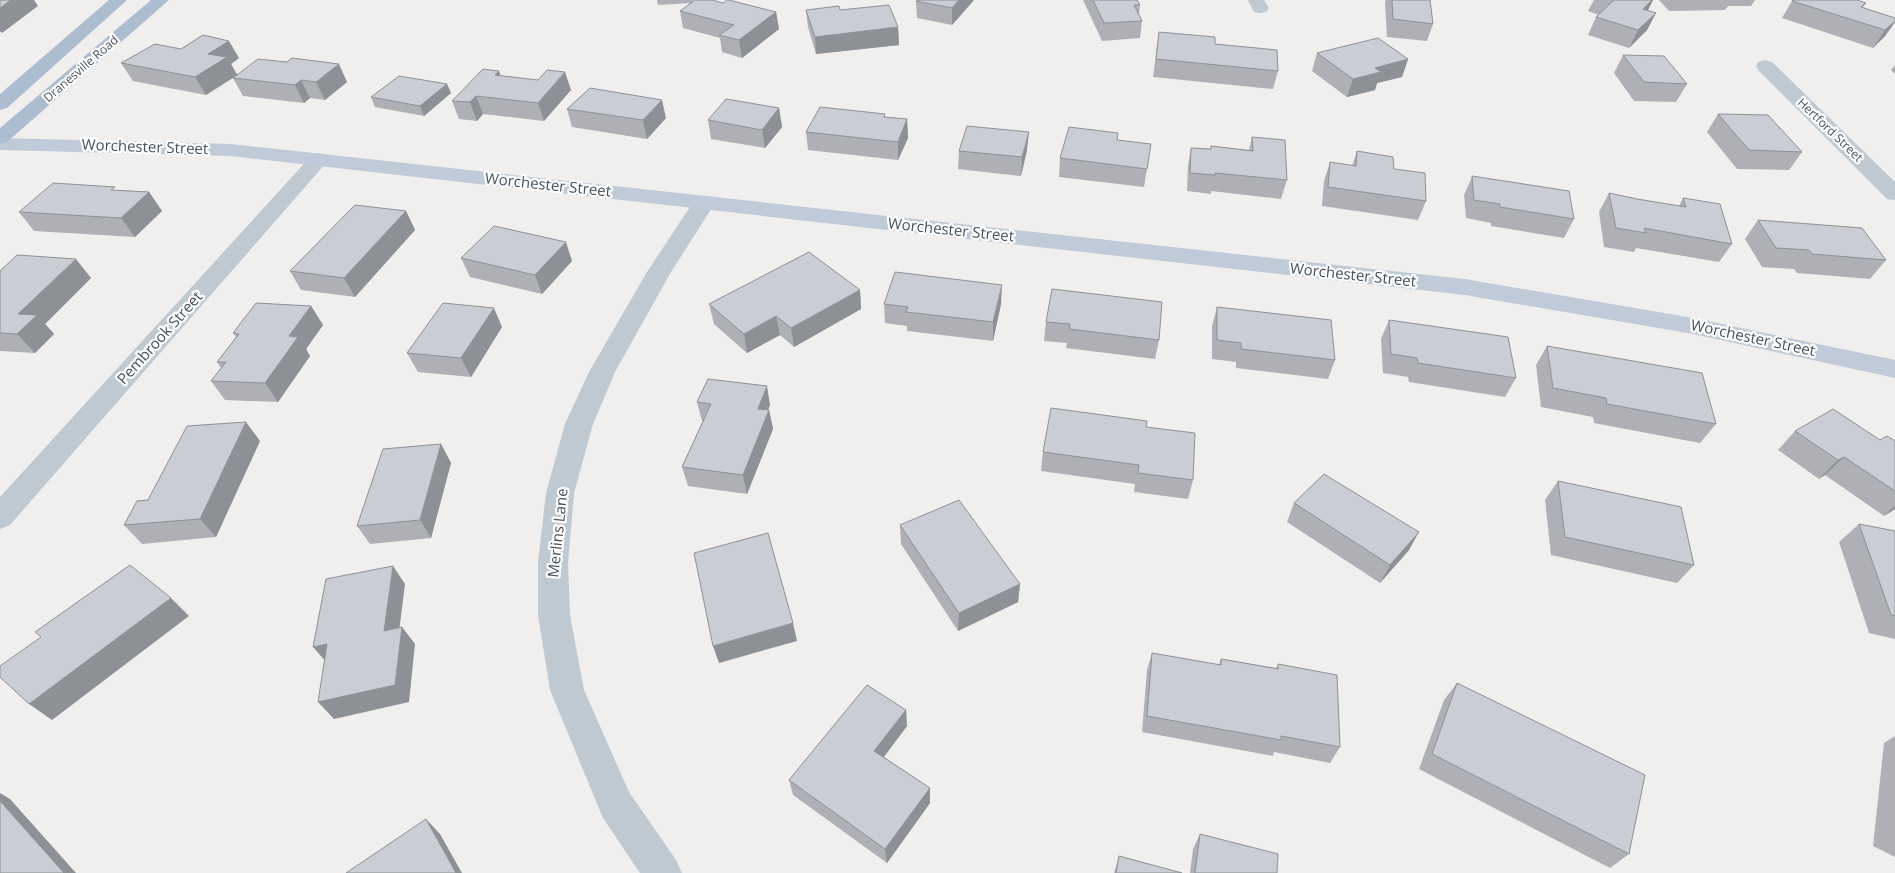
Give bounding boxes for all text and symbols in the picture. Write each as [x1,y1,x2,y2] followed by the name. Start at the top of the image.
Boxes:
[40,31,122,106] street label: Dranesville Road
[1794,94,1867,165] street label: Hertford Street
[81,134,209,158] street label: Worchester Street
[484,167,612,201] street label: Worchester Street
[887,212,1015,246] street label: Worchester Street
[1289,257,1417,291] street label: Worchester Street
[112,287,206,388] street label: Pembrook Street
[1689,314,1817,360] street label: Worchester Street
[542,487,572,579] street label: Merlins Lane

